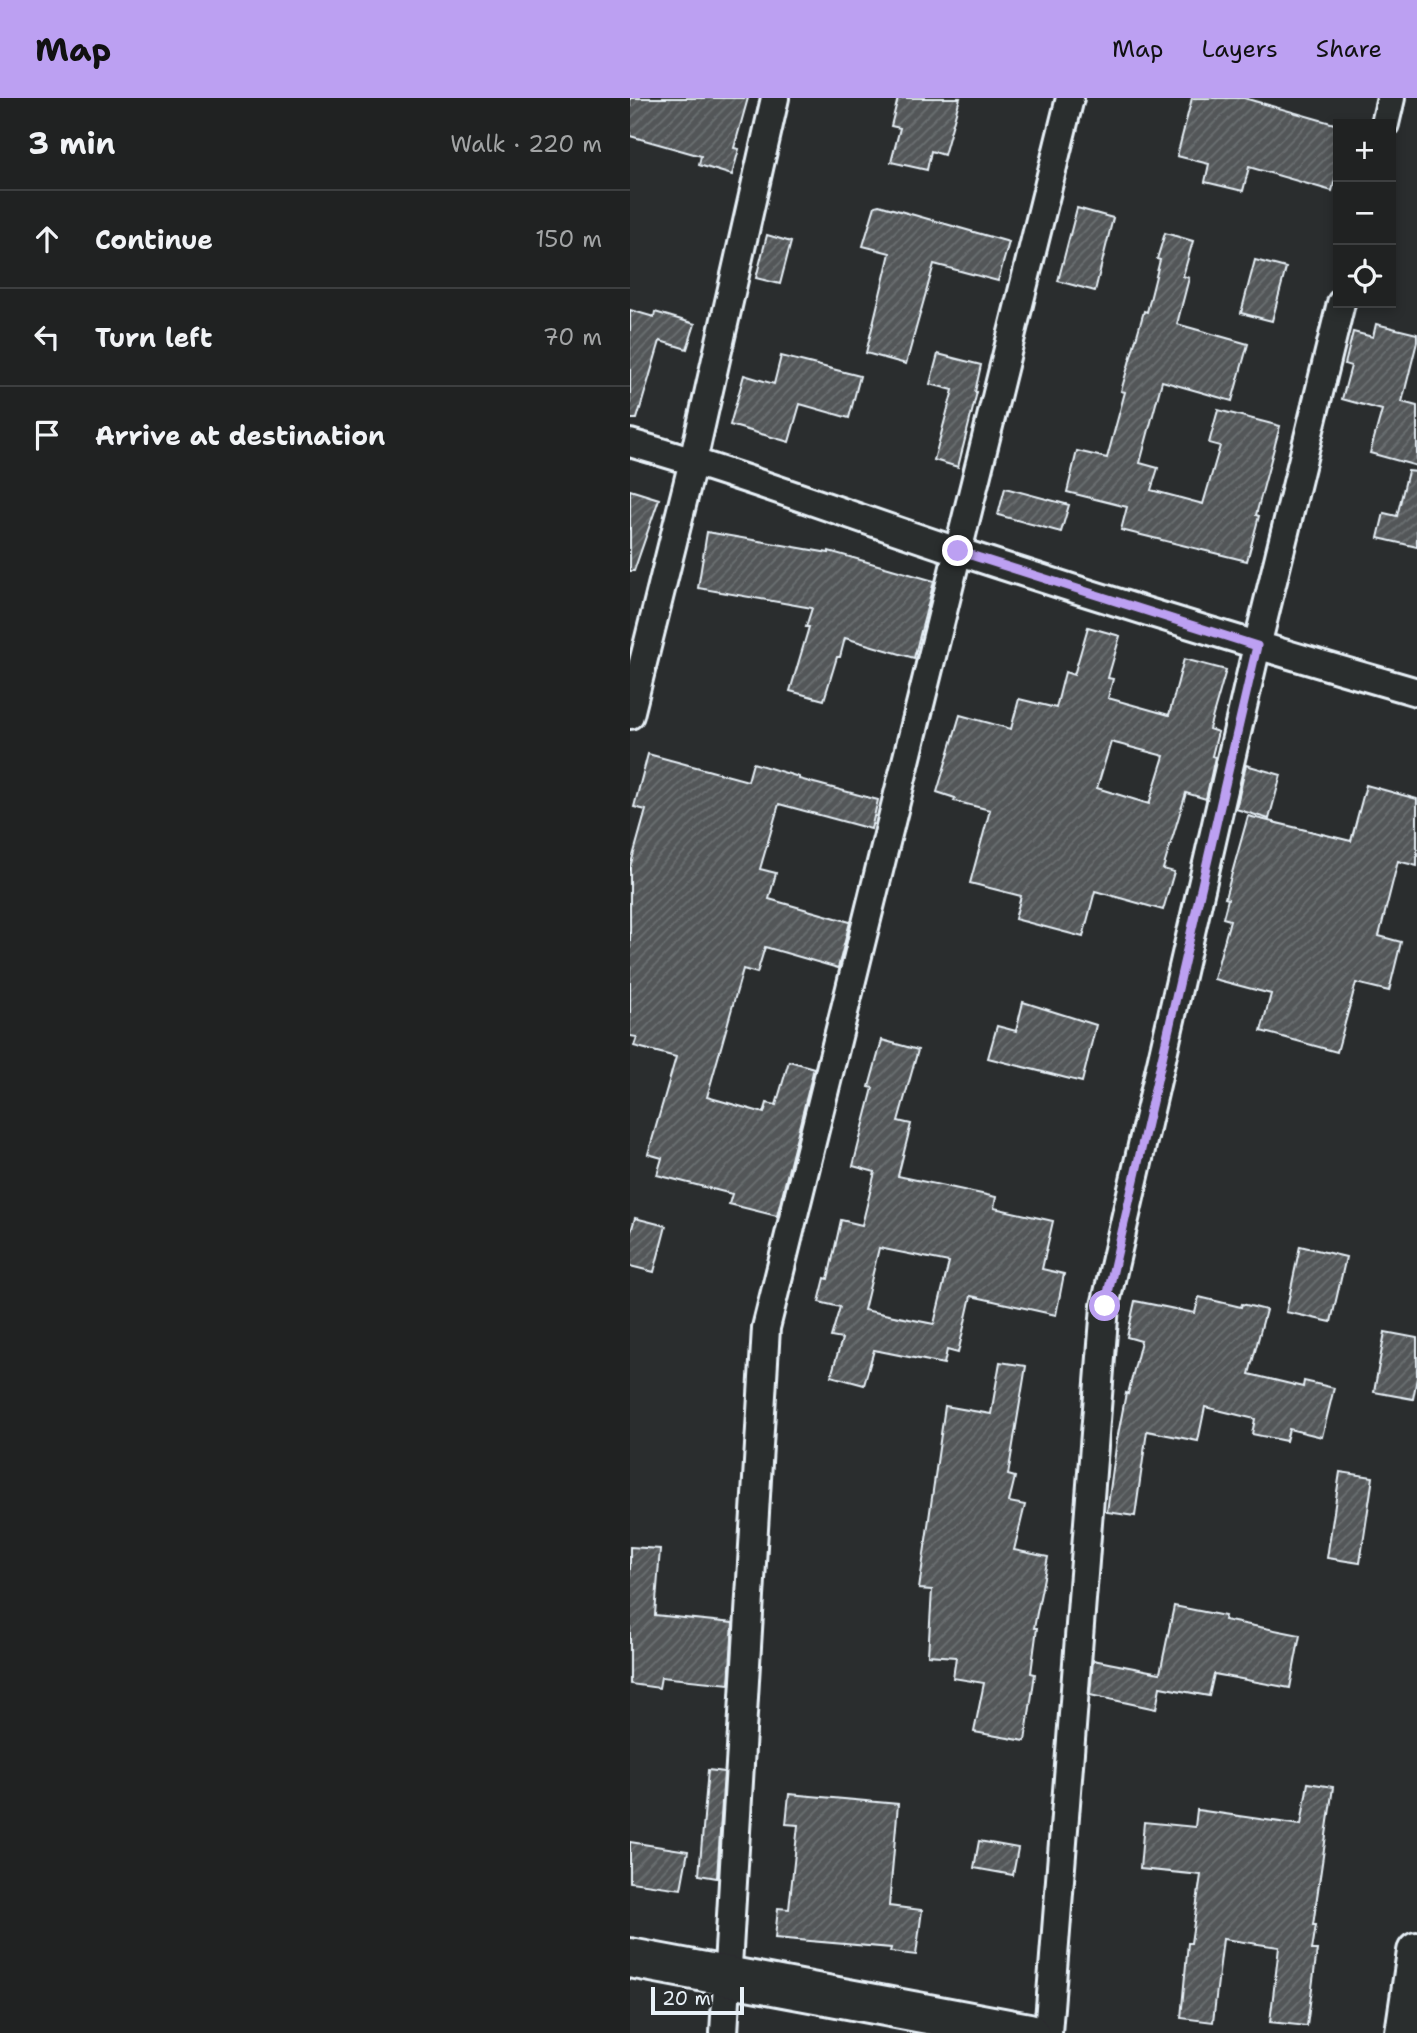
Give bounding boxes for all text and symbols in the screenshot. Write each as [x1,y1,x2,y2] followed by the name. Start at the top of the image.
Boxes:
[35,27,111,72] text: Map
[1112,33,1163,65] text: Map
[1201,33,1278,65] text: Layers
[1316,33,1382,65] text: Share
[1333,119,1396,308] map controls
[1333,119,1396,182] button: +
[28,123,115,164] text: 3 min
[450,129,602,159] text: Walk · 220 m
[1333,182,1396,245] button: −
[28,220,66,258] icon: ahead
[95,222,213,257] text: Continue
[535,224,602,254] text: 150 m
[1333,245,1396,308] button: locate
[28,318,66,356] icon: left
[95,320,212,355] text: Turn left
[543,322,602,352] text: 70 m
[28,416,66,454] icon: arrive
[95,418,385,453] text: Arrive at destination
[942,535,973,566] route end
[1089,1290,1120,1321] route start
[651,1984,744,2016] scale bar
[662,1986,711,2011] text: 20 m

